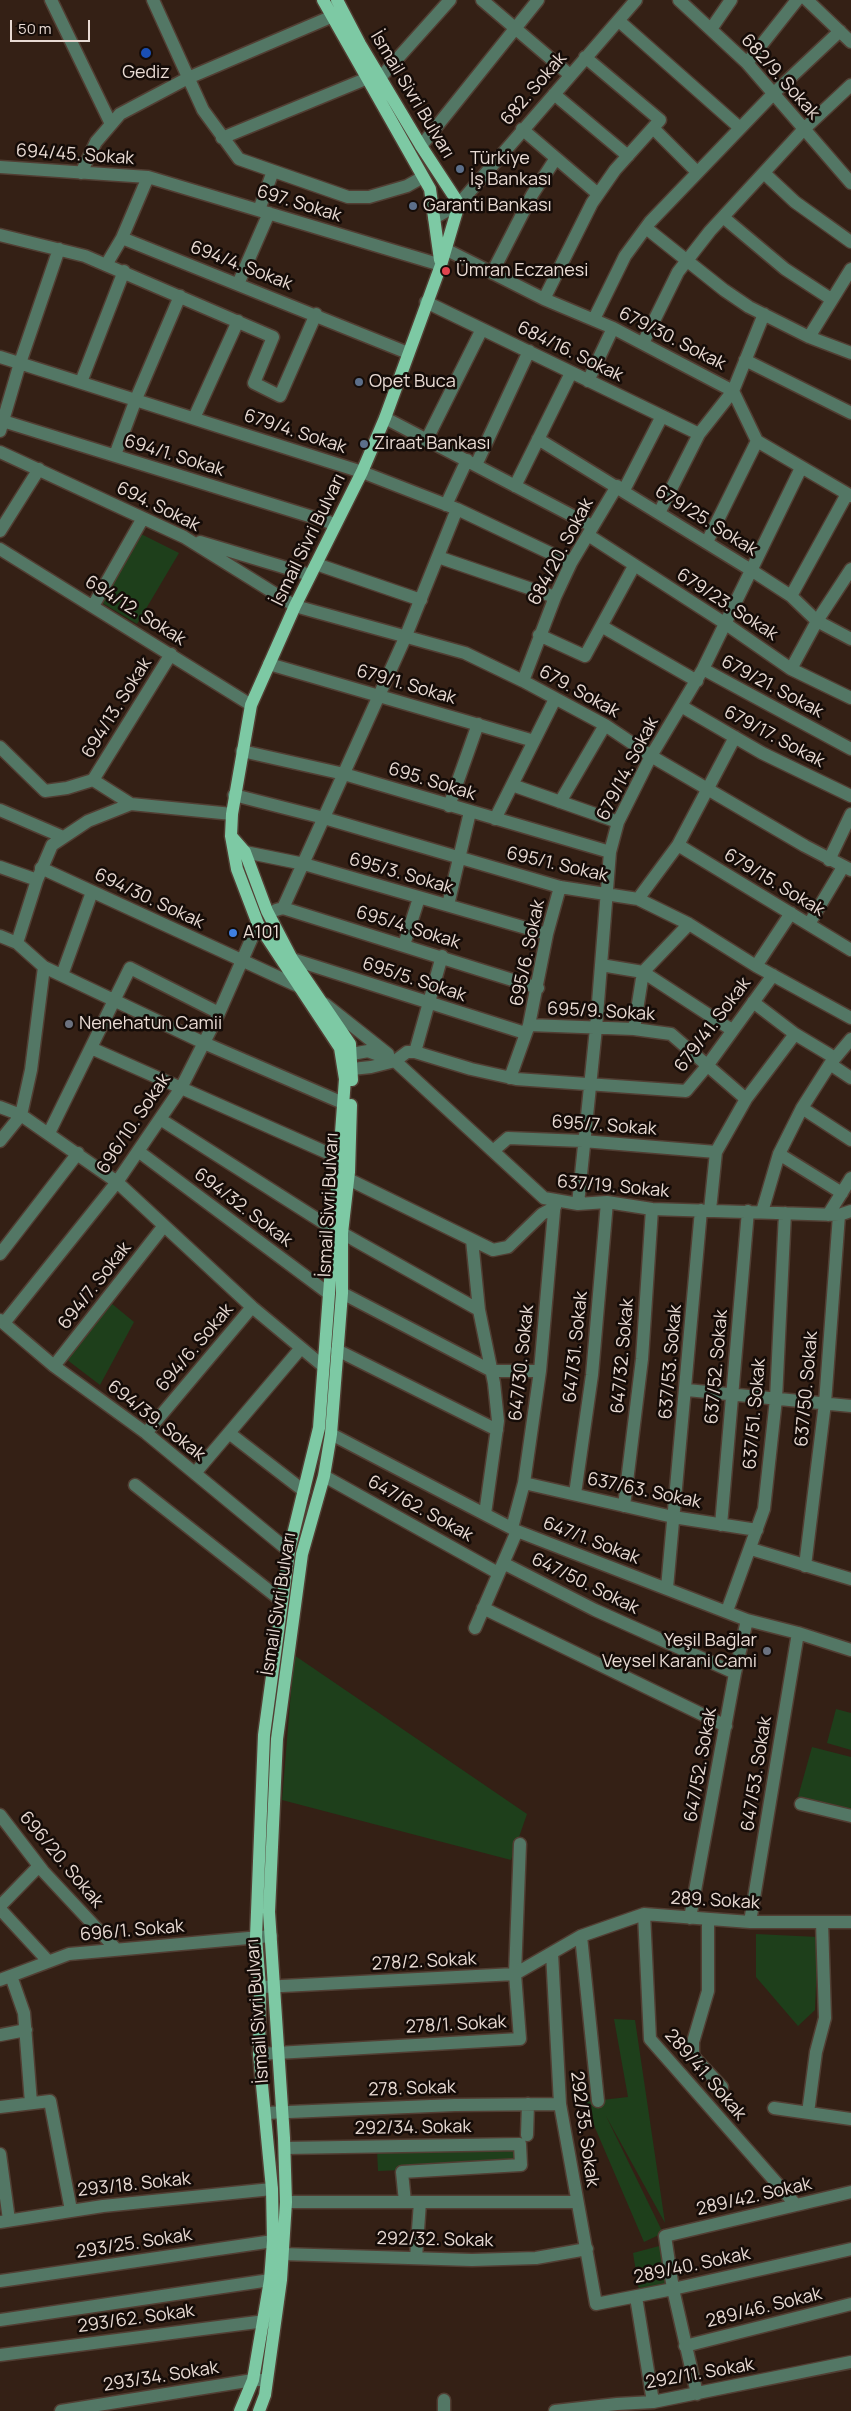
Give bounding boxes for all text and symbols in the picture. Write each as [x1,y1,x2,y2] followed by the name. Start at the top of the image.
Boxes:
[12,10,92,42] scale bar
[18,18,52,39] text: 50 m
[365,27,459,163] street label: İsmail Sivri Bulvarı
[736,30,824,124] street label: 682/9. Sokak
[139,46,153,60] marker: Gediz
[496,48,572,130] street label: 682. Sokak
[122,62,170,84] place label: Gediz
[15,140,135,170] street label: 694/45. Sokak
[470,148,552,190] place label: Türkiye İş Bankası
[454,163,466,175] marker: Türkiye İş Bankası
[254,181,344,227] street label: 697. Sokak
[423,195,552,217] place label: Garanti Bankası
[407,200,419,212] marker: Garanti Bankası
[187,237,295,295] street label: 694/4. Sokak
[456,260,588,282] place label: Ümran Eczanesi
[440,265,452,277] marker: Ümran Eczanesi
[615,303,729,375] street label: 679/30. Sokak
[514,317,626,387] street label: 684/16. Sokak
[369,371,456,393] place label: Opet Buca
[353,376,365,388] marker: Opet Buca
[241,405,349,459] street label: 679/4. Sokak
[121,430,227,482] street label: 694/1. Sokak
[374,433,490,455] place label: Ziraat Bankası
[358,438,370,450] marker: Ziraat Bankası
[268,470,350,610] street label: İsmail Sivri Bulvarı
[113,478,203,536] street label: 694. Sokak
[651,481,761,561] street label: 679/25. Sokak
[524,495,598,609] street label: 684/20. Sokak
[672,564,782,646] street label: 679/23. Sokak
[81,571,189,651] street label: 694/12. Sokak
[717,651,827,723] street label: 679/21. Sokak
[78,654,156,762] street label: 694/13. Sokak
[354,661,458,709] street label: 679/1. Sokak
[535,661,623,723] street label: 679. Sokak
[720,701,828,773] street label: 679/17. Sokak
[593,714,663,824] street label: 679/14. Sokak
[386,758,478,806] street label: 695. Sokak
[504,843,610,887] street label: 695/1. Sokak
[720,845,828,921] street label: 679/15. Sokak
[346,849,456,899] street label: 695/3. Sokak
[91,864,207,934] street label: 694/30. Sokak
[506,898,550,1008] street label: 695/6. Sokak
[353,902,463,954] street label: 695/4. Sokak
[243,922,279,944] place label: A101
[227,927,239,939] marker: A101
[359,953,469,1007] street label: 695/5. Sokak
[670,973,756,1077] street label: 679/41. Sokak
[546,998,656,1026] street label: 695/9. Sokak
[79,1013,222,1035] place label: Nenehatun Camii
[63,1018,75,1030] marker: Nenehatun Camii
[93,1070,175,1178] street label: 696/10. Sokak
[551,1112,657,1140] street label: 695/7. Sokak
[314,1132,344,1278] street label: İsmail Sivri Bulvarı
[189,1164,297,1252] street label: 694/32. Sokak
[556,1171,670,1203] street label: 637/19. Sokak
[54,1238,136,1334] street label: 694/7. Sokak
[559,1290,593,1404] street label: 647/31. Sokak
[607,1297,639,1415] street label: 647/32. Sokak
[152,1299,238,1397] street label: 694/6. Sokak
[505,1304,539,1422] street label: 647/30. Sokak
[655,1304,687,1420] street label: 637/53. Sokak
[701,1309,733,1425] street label: 637/52. Sokak
[791,1330,823,1448] street label: 637/50. Sokak
[739,1357,771,1471] street label: 637/51. Sokak
[103,1376,209,1466] street label: 694/39. Sokak
[585,1468,703,1514] street label: 637/63. Sokak
[364,1471,476,1547] street label: 647/62. Sokak
[540,1513,642,1569] street label: 647/1. Sokak
[257,1531,301,1677] street label: İsmail Sivri Bulvarı
[528,1549,642,1619] street label: 647/50. Sokak
[602,1630,757,1672] place label: Yeşil Bağlar Veysel Karani Cami
[761,1645,773,1657] marker: Yeşil Bağlar Veysel Karani Cami
[680,1706,722,1824] street label: 647/52. Sokak
[737,1715,777,1833] street label: 647/53. Sokak
[14,1807,108,1913] street label: 696/20. Sokak
[670,1888,760,1914] street label: 289. Sokak
[79,1916,185,1946] street label: 696/1. Sokak
[242,1938,274,2084] street label: İsmail Sivri Bulvarı
[371,1948,477,1976] street label: 278/2. Sokak
[405,2012,507,2038] street label: 278/1. Sokak
[660,2025,750,2125] street label: 289/41. Sokak
[565,2070,603,2188] street label: 292/35. Sokak
[368,2077,456,2101] street label: 278. Sokak
[355,2116,471,2140] street label: 292/34. Sokak
[76,2168,192,2202] street label: 293/18. Sokak
[694,2173,814,2221] street label: 289/42. Sokak
[75,2224,193,2264] street label: 293/25. Sokak
[377,2228,493,2252] street label: 292/32. Sokak
[632,2243,752,2289] street label: 289/40. Sokak
[704,2283,824,2333] street label: 289/46. Sokak
[76,2300,196,2338] street label: 293/62. Sokak
[644,2354,756,2394] street label: 292/11. Sokak
[102,2357,220,2397] street label: 293/34. Sokak

